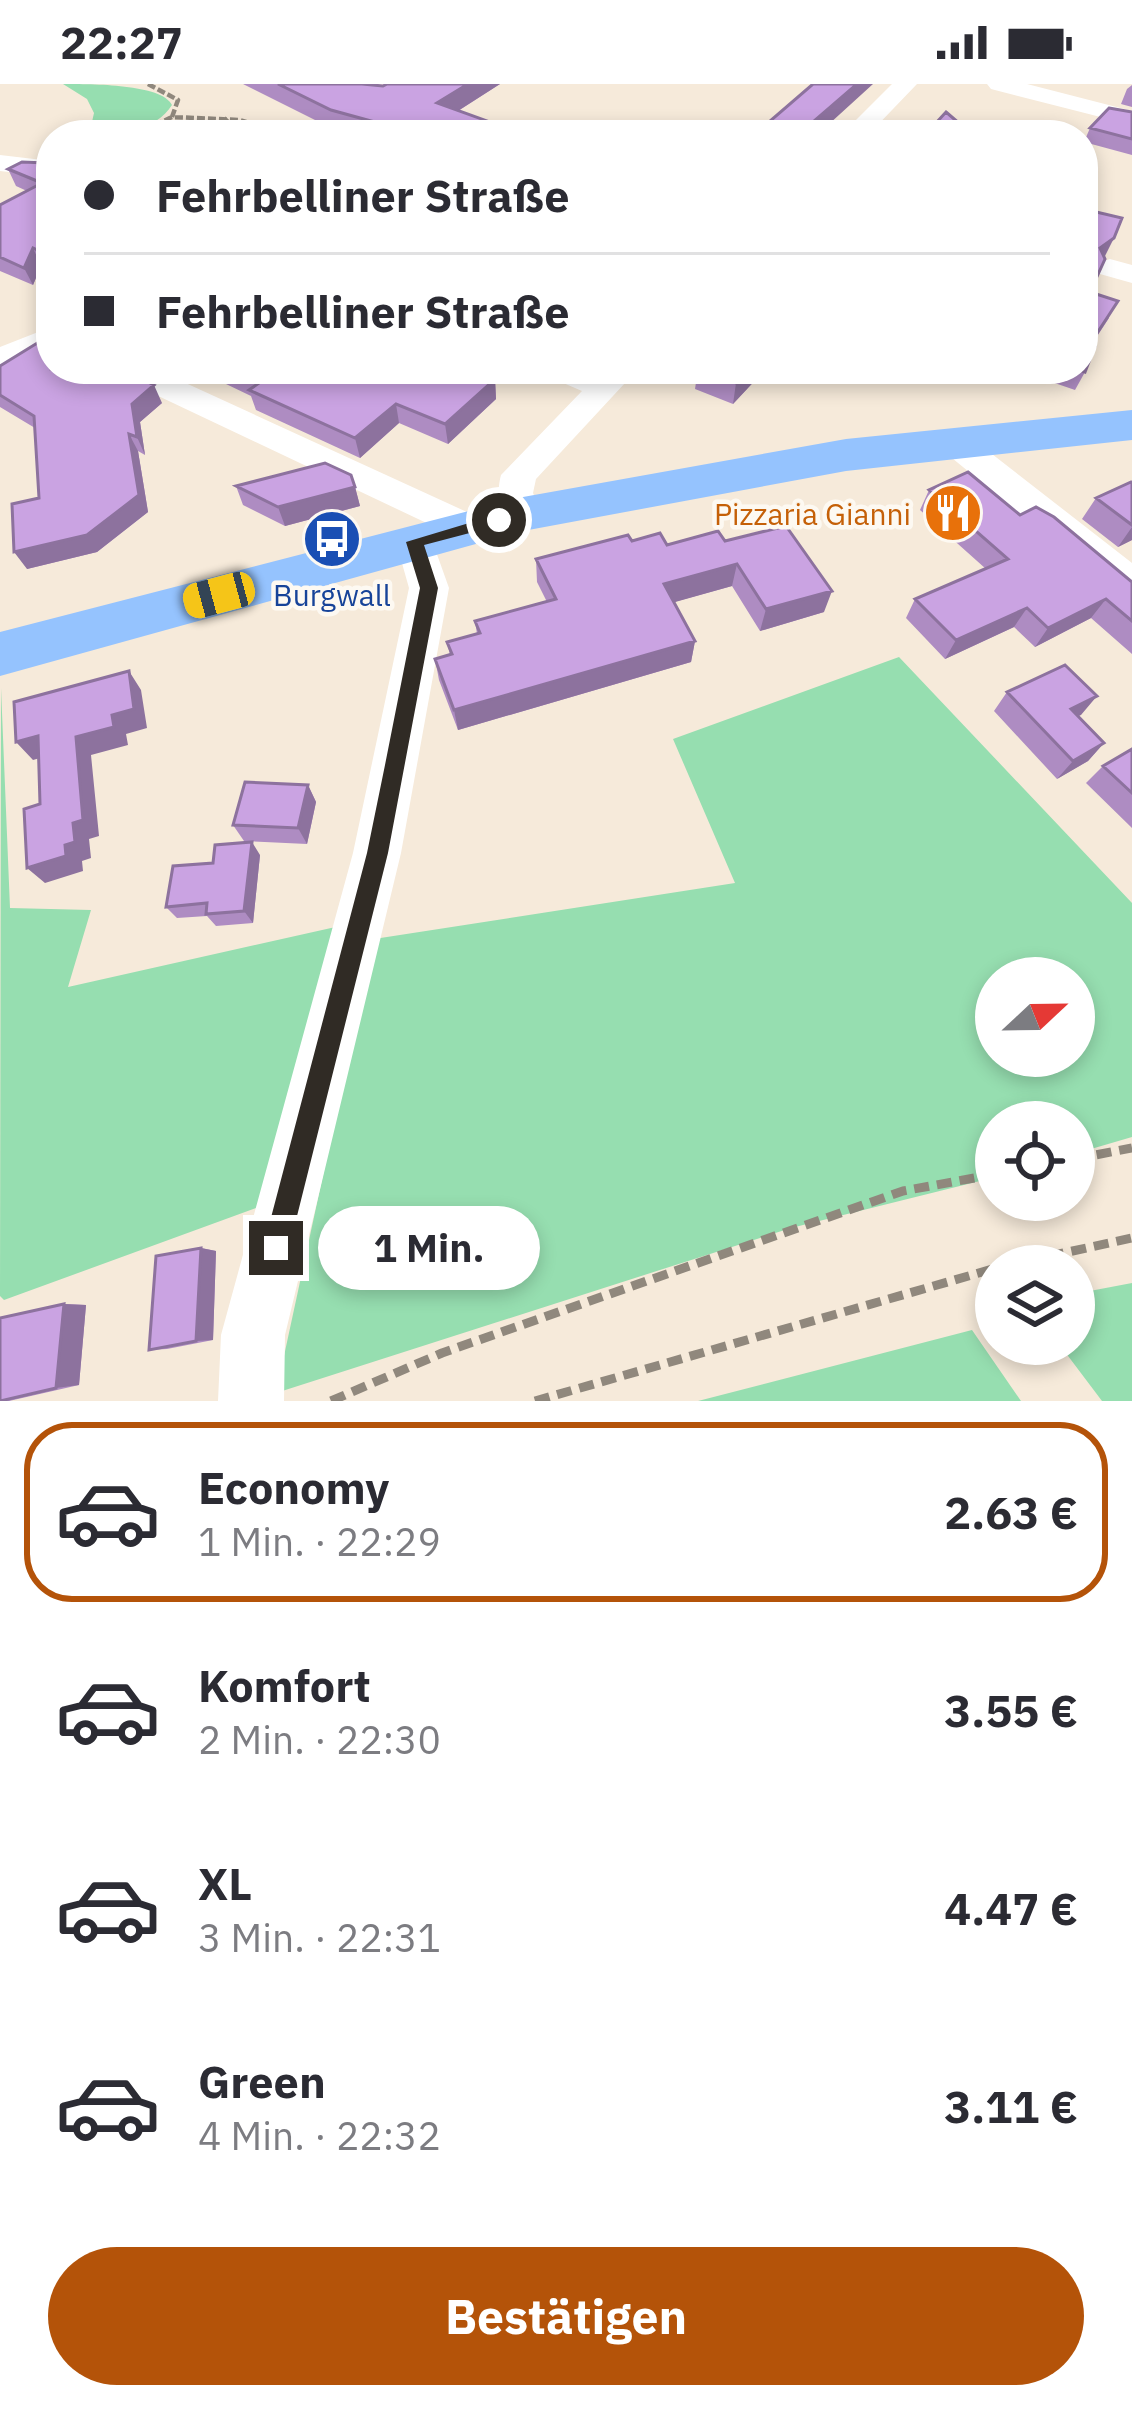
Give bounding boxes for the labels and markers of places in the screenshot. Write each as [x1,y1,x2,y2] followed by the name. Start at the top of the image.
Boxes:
[922,482,984,544] restaurant icon: Pizzaria Gianni
[714,494,911,533] place label: Pizzaria Gianni
[301,508,363,570] bus stop icon: Burgwall
[273,575,391,614] place label: Burgwall

